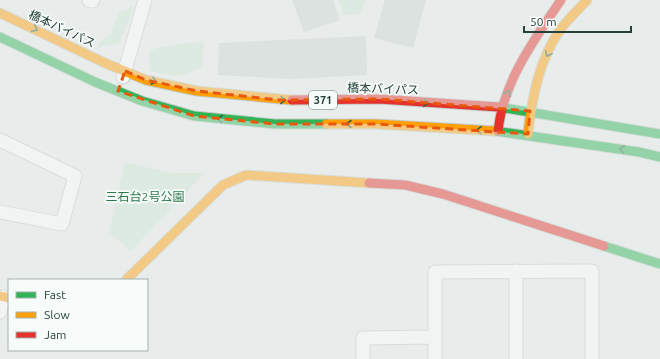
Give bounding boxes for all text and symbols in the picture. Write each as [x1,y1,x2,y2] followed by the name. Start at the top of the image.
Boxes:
[27,7,97,50] street label: 橋本バイパス
[524,8,631,34] scale bar
[530,15,557,28] text: 50 m
[31,24,39,32] one-way arrow
[545,49,553,57] one-way arrow
[151,77,157,85] one-way arrow
[347,81,419,96] street label: 橋本バイパス
[503,90,511,97] one-way arrow
[309,91,337,109] road number: 371
[280,96,286,104] one-way arrow
[423,98,429,107] one-way arrow
[217,114,223,123] one-way arrow
[346,120,352,128] one-way arrow
[476,125,482,134] one-way arrow
[619,145,625,154] one-way arrow
[106,190,184,203] park label: 三石台2号公園
[8,279,148,351] legend
[44,288,66,301] text: Fast
[44,308,70,321] text: Slow
[44,328,66,341] text: Jam

